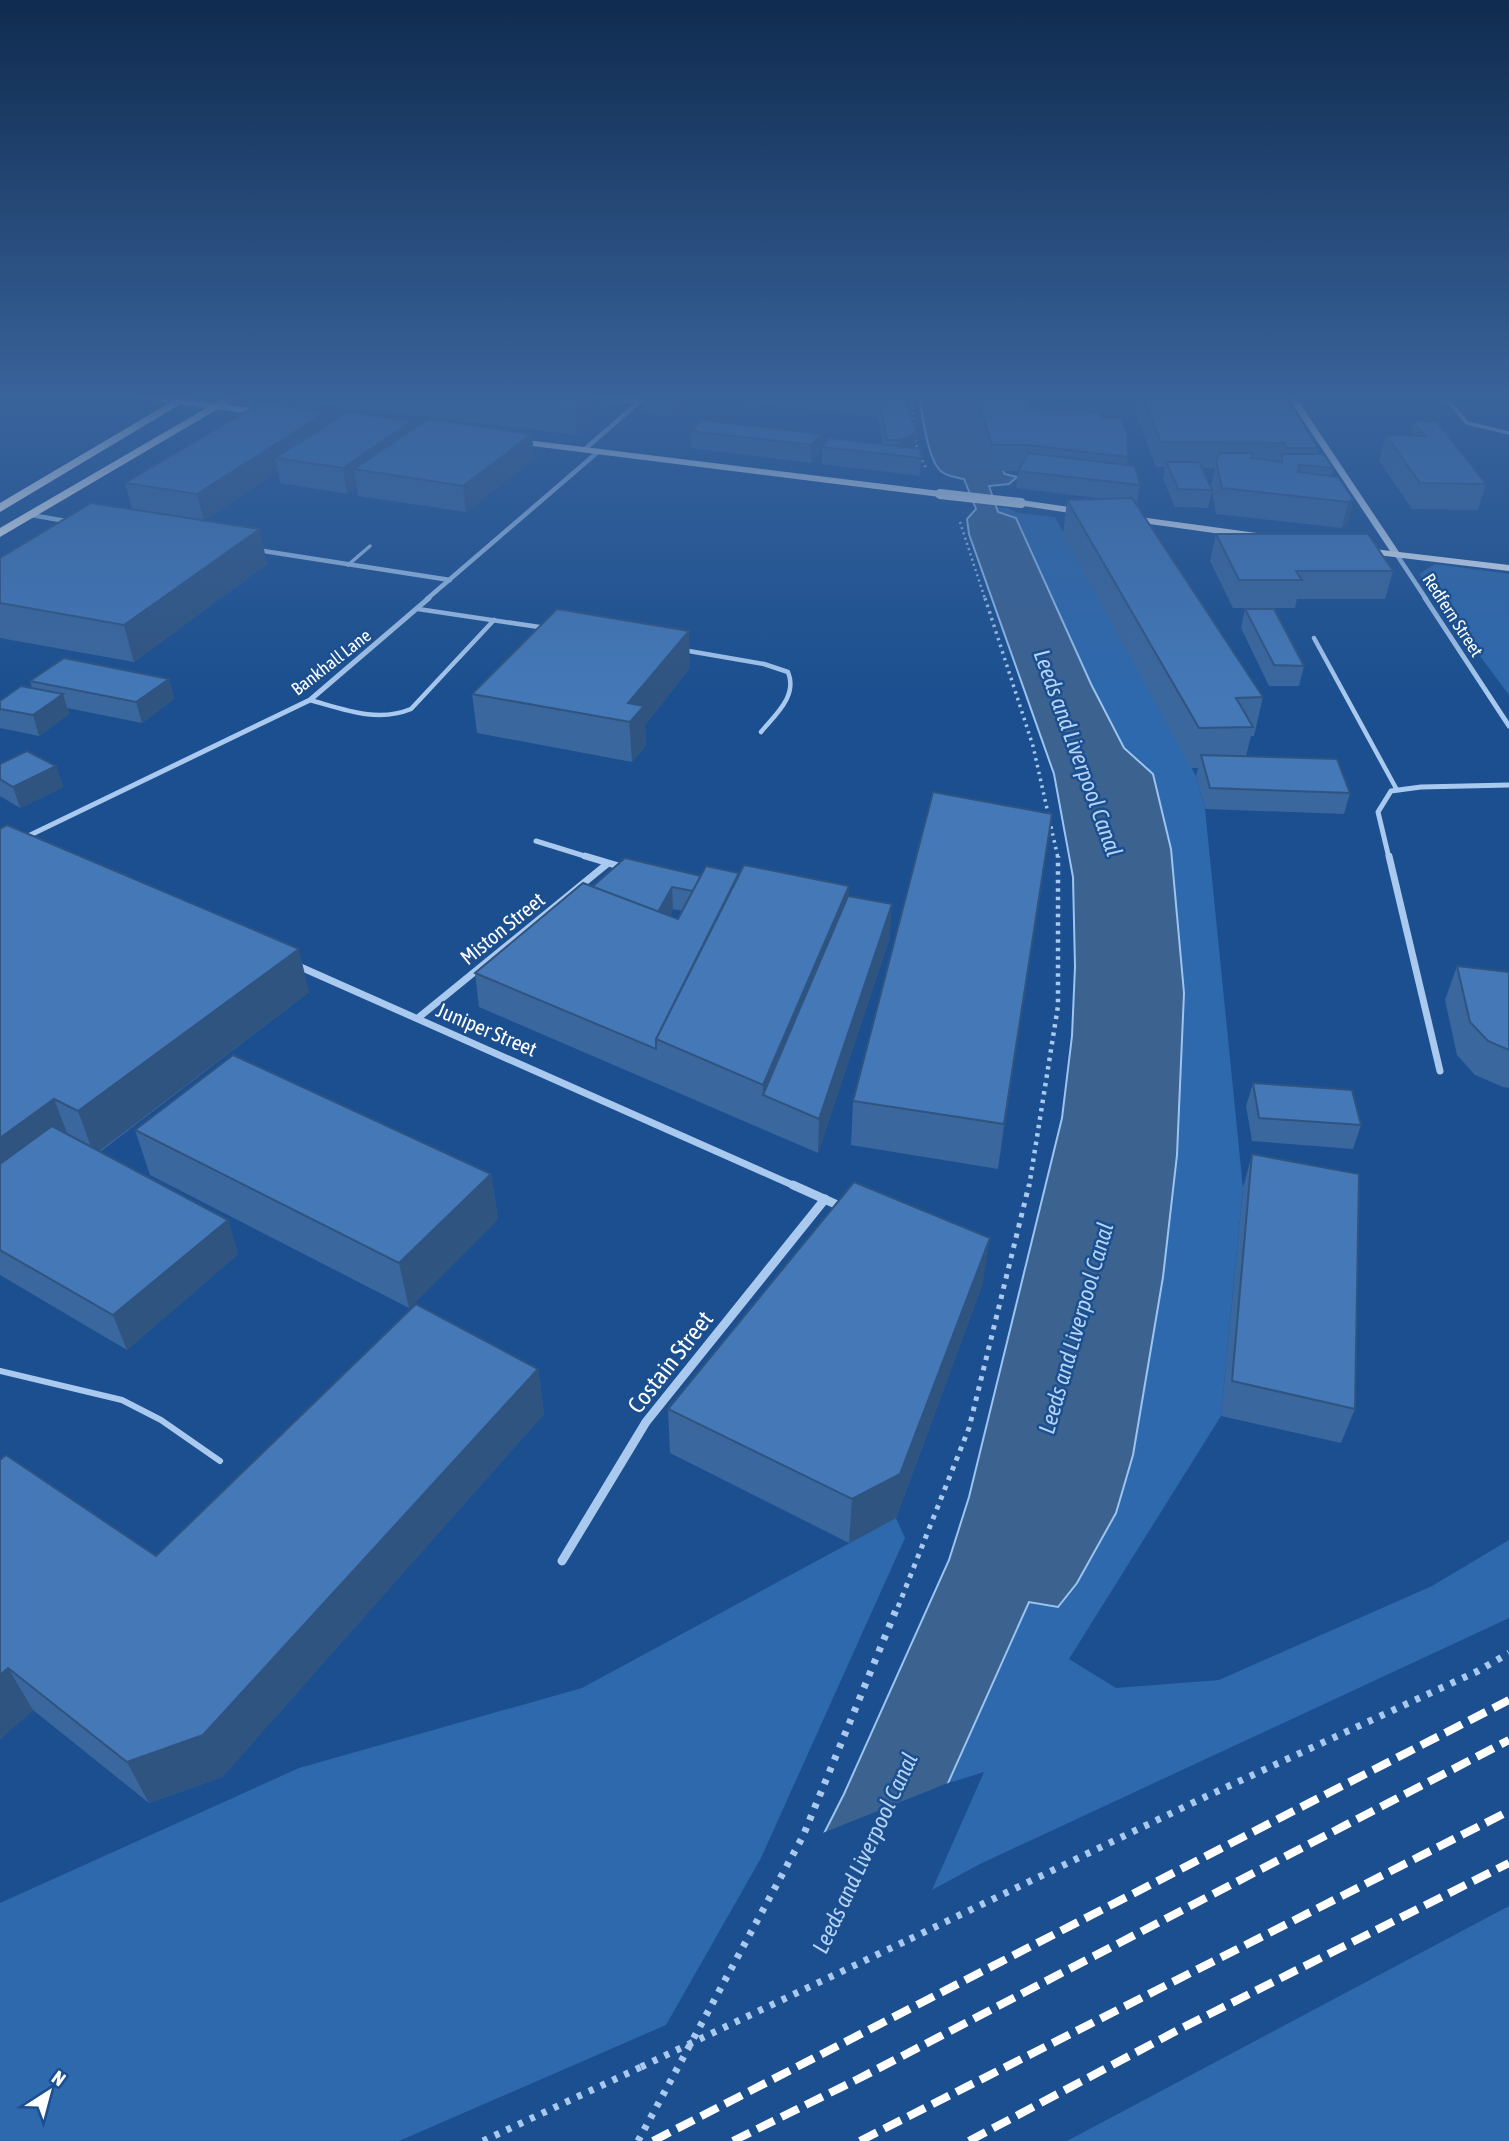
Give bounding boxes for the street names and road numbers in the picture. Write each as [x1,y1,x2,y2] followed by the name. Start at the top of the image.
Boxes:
[1418,570,1488,660] street label: Redfern Street
[287,625,375,699] street label: Bankhall Lane
[455,887,549,969] street label: Miston Street
[433,997,541,1061] street label: Juniper Street
[622,1306,718,1418] street label: Costain Street

